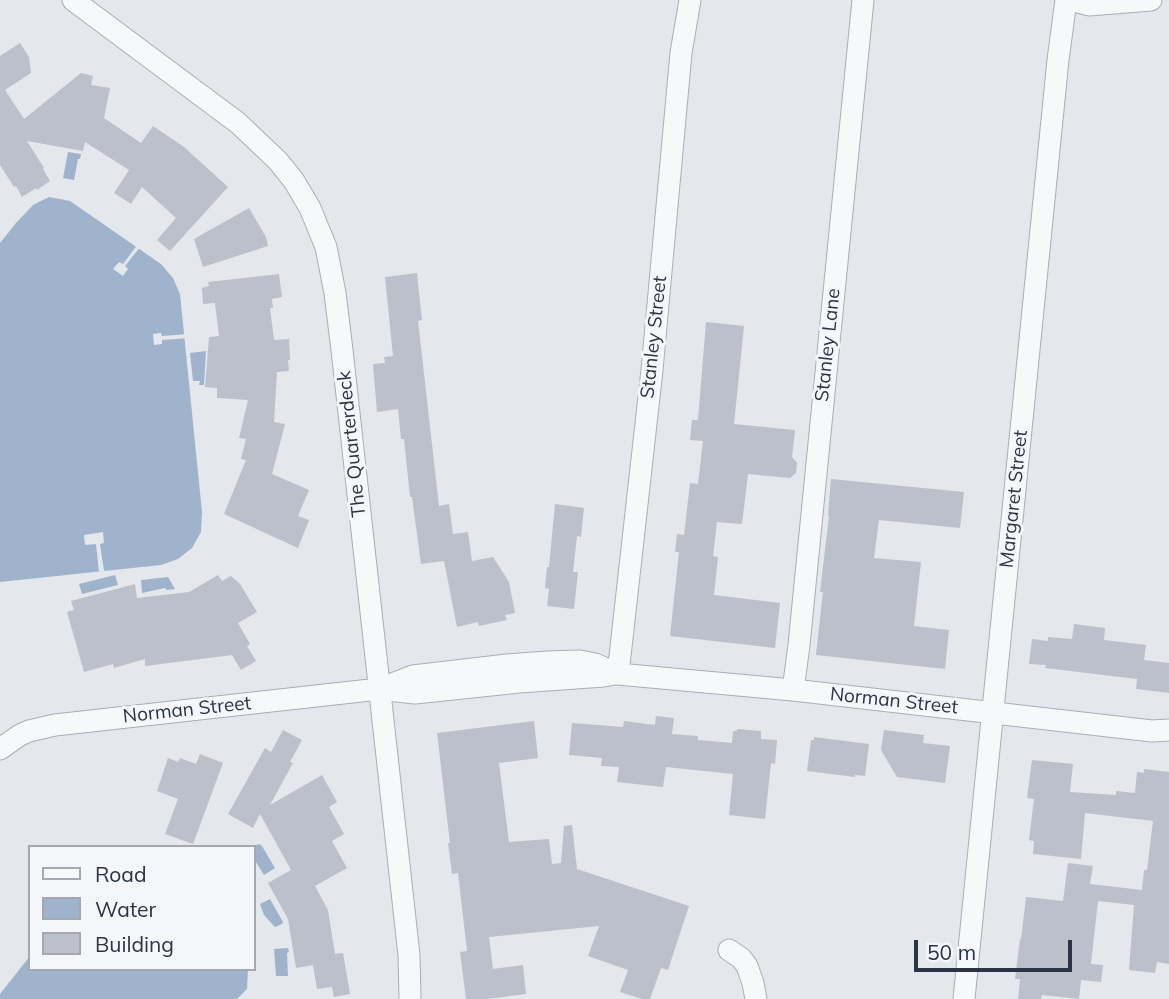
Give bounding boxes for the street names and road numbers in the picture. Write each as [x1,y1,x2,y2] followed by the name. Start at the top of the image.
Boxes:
[636,274,672,400] street label: Stanley Street
[811,287,845,403] street label: Stanley Lane
[333,370,371,518] street label: The Quarterdeck
[995,429,1033,569] street label: Margaret Street
[829,683,959,719] street label: Norman Street
[122,692,252,728] street label: Norman Street

